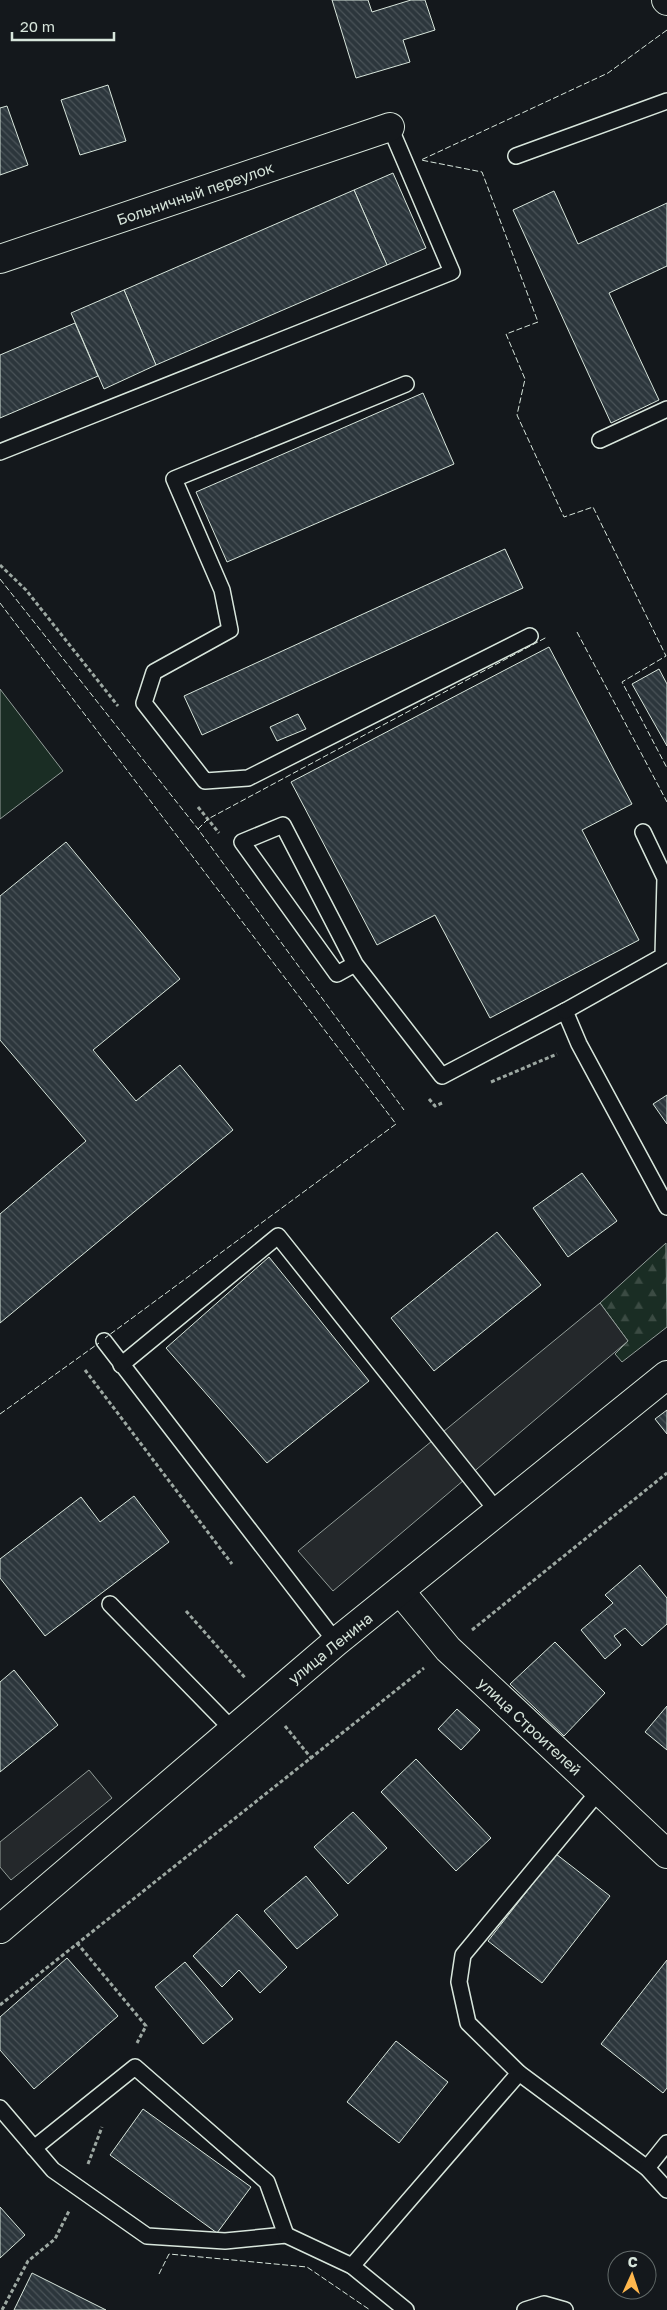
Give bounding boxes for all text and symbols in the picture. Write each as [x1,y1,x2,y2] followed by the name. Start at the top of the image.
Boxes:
[12,10,115,42] scale bar
[20,17,55,35] text: 20 m
[114,158,276,228] street label: Больничный переулок
[284,1609,376,1687] street label: улица Ленина
[474,1673,586,1779] street label: улица Строителей
[607,2250,657,2300] north arrow
[627,2253,638,2270] text: С

